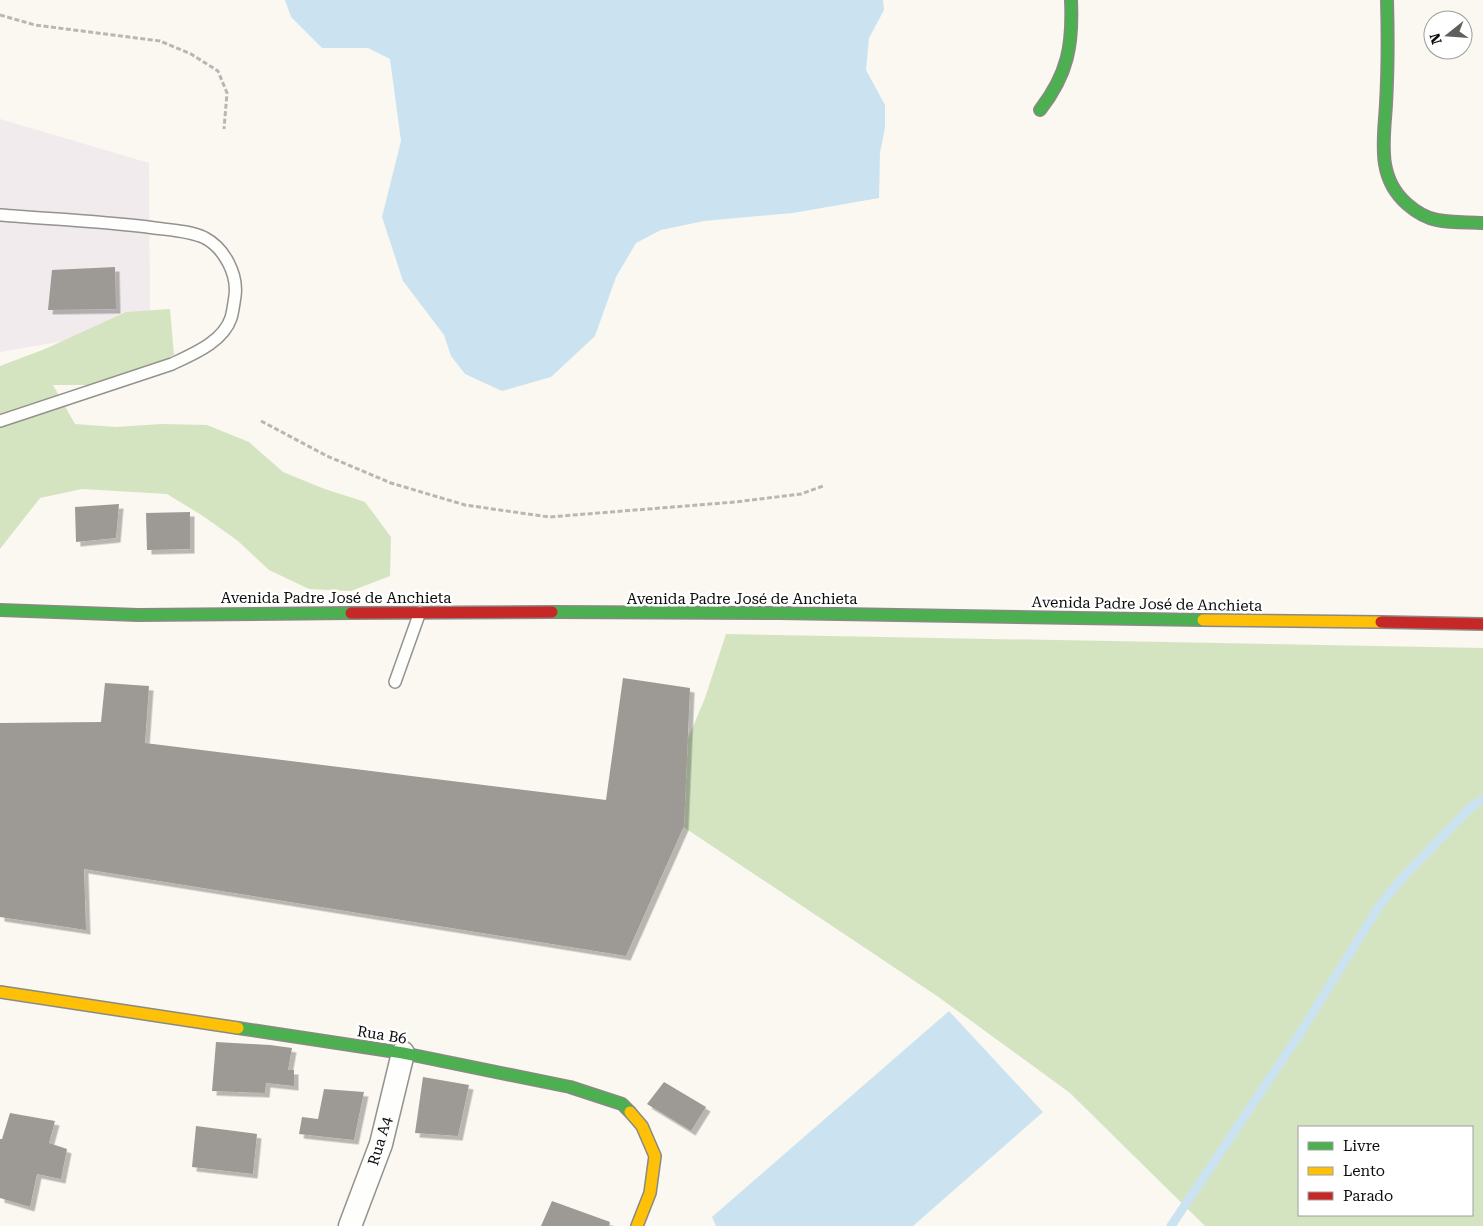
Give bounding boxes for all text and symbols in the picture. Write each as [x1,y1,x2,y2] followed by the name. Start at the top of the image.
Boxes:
[1423,10,1473,60] north arrow
[1426,31,1445,46] text: N
[221,589,451,607] street label: Avenida Padre José de Anchieta
[627,590,857,608] street label: Avenida Padre José de Anchieta
[1032,593,1262,615] street label: Avenida Padre José de Anchieta
[356,1022,408,1048] street label: Rua B6
[364,1114,396,1168] street label: Rua A4
[1298,1126,1473,1216] legend
[1343,1137,1380,1155] text: Livre
[1343,1162,1385,1180] text: Lento
[1343,1187,1393,1205] text: Parado

